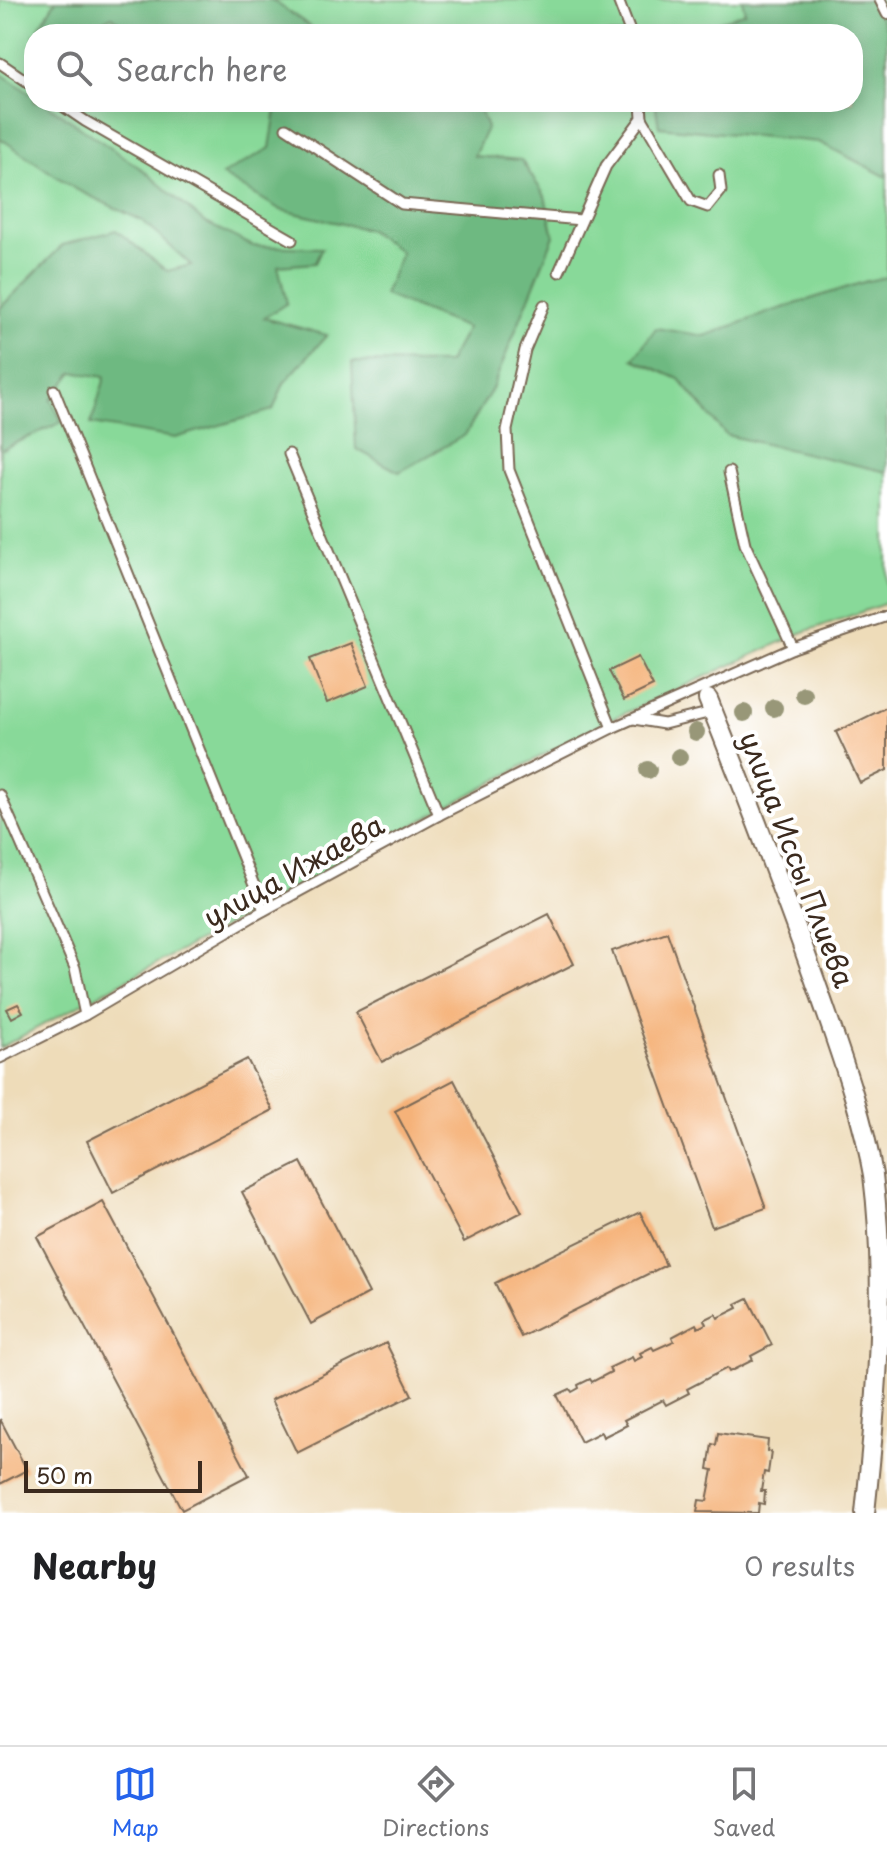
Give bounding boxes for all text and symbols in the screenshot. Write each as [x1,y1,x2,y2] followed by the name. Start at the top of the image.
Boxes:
[24,24,863,112] search box
[52,46,96,90] icon: search
[116,46,288,91] text: Search here
[729,725,867,994] street label: улица Иссы Плиева
[195,802,392,938] street label: улица Ижаева
[24,1457,202,1493] scale bar
[36,1458,93,1491] text: 50 m
[32,1539,157,1591] text: Nearby
[744,1546,855,1585] text: 0 results
[112,1762,159,1843] tab: Map
[382,1762,489,1843] tab: Directions
[713,1762,775,1843] tab: Saved

